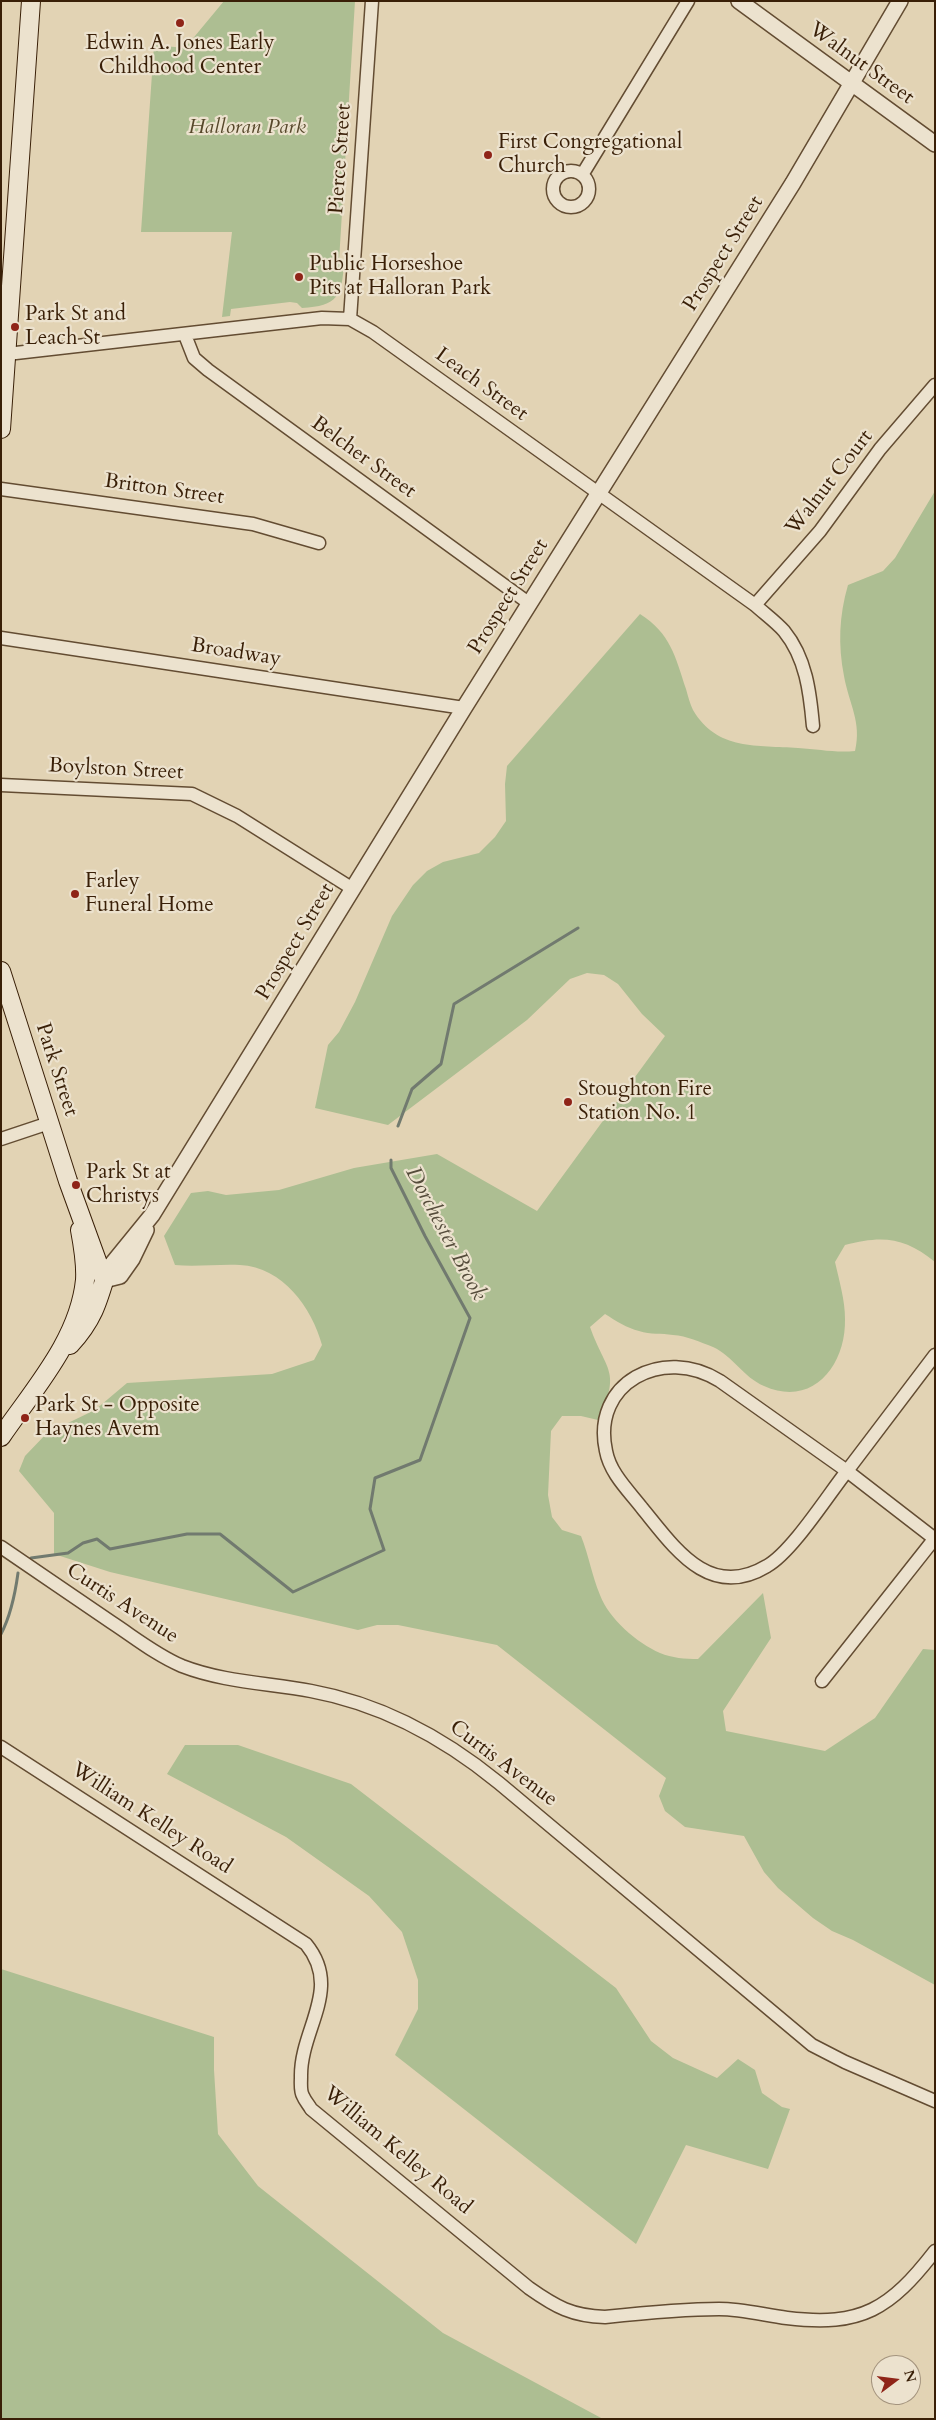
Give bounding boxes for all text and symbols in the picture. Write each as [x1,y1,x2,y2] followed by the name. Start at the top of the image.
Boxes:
[174,17,186,29] marker: Edwin A. Jones Early Childhood Center
[803,17,919,111] street label: Walnut Street
[85,31,275,81] place label: Edwin A. Jones Early Childhood Center
[325,103,357,215] street label: Pierce Street
[188,115,306,141] park label: Halloran Park
[498,130,682,180] place label: First Congregational Church
[482,149,494,161] marker: First Congregational Church
[678,192,770,316] street label: Prospect Street
[309,252,491,302] place label: Public Horseshoe Pits at Halloran Park
[293,271,305,283] marker: Public Horseshoe Pits at Halloran Park
[25,302,126,352] place label: Park St and Leach St
[9,321,21,333] marker: Park St and Leach St
[430,343,532,427] street label: Leach Street
[306,411,420,505] street label: Belcher Street
[781,425,879,541] street label: Walnut Court
[103,469,225,511] street label: Britton Street
[463,535,555,659] street label: Prospect Street
[189,633,283,673] street label: Broadway
[48,754,184,786] street label: Boylston Street
[85,869,214,919] place label: Farley Funeral Home
[251,879,341,1005] street label: Prospect Street
[69,888,81,900] marker: Farley Funeral Home
[29,1020,83,1120] street label: Park Street
[578,1077,712,1127] place label: Stoughton Fire Station No. 1
[562,1096,574,1108] marker: Stoughton Fire Station No. 1
[86,1160,171,1210] place label: Park St at Christys
[399,1163,491,1305] water label: Dorchester Brook
[70,1179,82,1191] marker: Park St at Christys
[35,1393,200,1443] place label: Park St - Opposite Haynes Avem
[19,1412,31,1424] marker: Park St - Opposite Haynes Avem
[61,1558,183,1650] street label: Curtis Avenue
[444,1715,562,1813] street label: Curtis Avenue
[66,1758,236,1880] street label: William Kelley Road
[317,2081,477,2221] street label: William Kelley Road
[871,2355,921,2405] north arrow
[899,2368,921,2385] text: N

